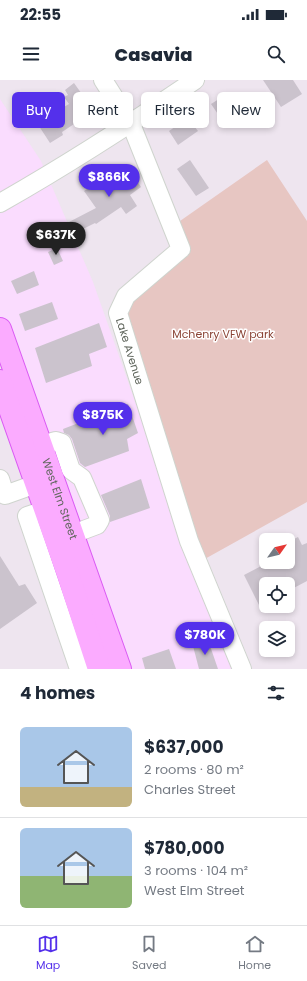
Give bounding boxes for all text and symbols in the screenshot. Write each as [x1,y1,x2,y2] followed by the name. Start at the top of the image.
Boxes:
[20,4,61,25] text: 22:55
[115,42,192,67] text: Casavia
[20,43,42,65] icon: menu
[265,43,287,65] icon: search
[12,92,65,128] chip: Buy
[73,92,133,128] chip: Rent
[141,92,209,128] chip: Filters
[217,92,275,128] chip: New
[81,164,137,198] pin: $866K
[88,167,130,186] text: $866K
[28,222,84,256] pin: $637K
[36,225,76,244] text: $637K
[112,316,148,387] street label: Lake Avenue
[172,326,274,342] park label: Mchenry VFW park
[75,402,131,436] pin: $875K
[82,405,124,424] text: $875K
[38,456,82,542] street label: West Elm Street
[259,533,295,569] north arrow
[259,533,295,657] map controls
[259,577,295,613] button: locate
[259,621,295,657] button: layers
[177,622,233,656] pin: $780K
[184,625,226,644] text: $780K
[20,681,95,705] text: 4 homes
[265,682,287,704] icon: filters
[144,735,224,759] text: $637,000
[52,743,100,791] icon: home
[144,760,244,779] text: 2 rooms · 80 m²
[144,780,236,799] text: Charles Street
[144,836,225,860] text: $780,000
[52,844,100,892] icon: home
[144,861,248,880] text: 3 rooms · 104 m²
[144,881,245,900] text: West Elm Street
[36,933,60,974] tab: Map
[132,933,166,974] tab: Saved
[238,933,271,974] tab: Home

